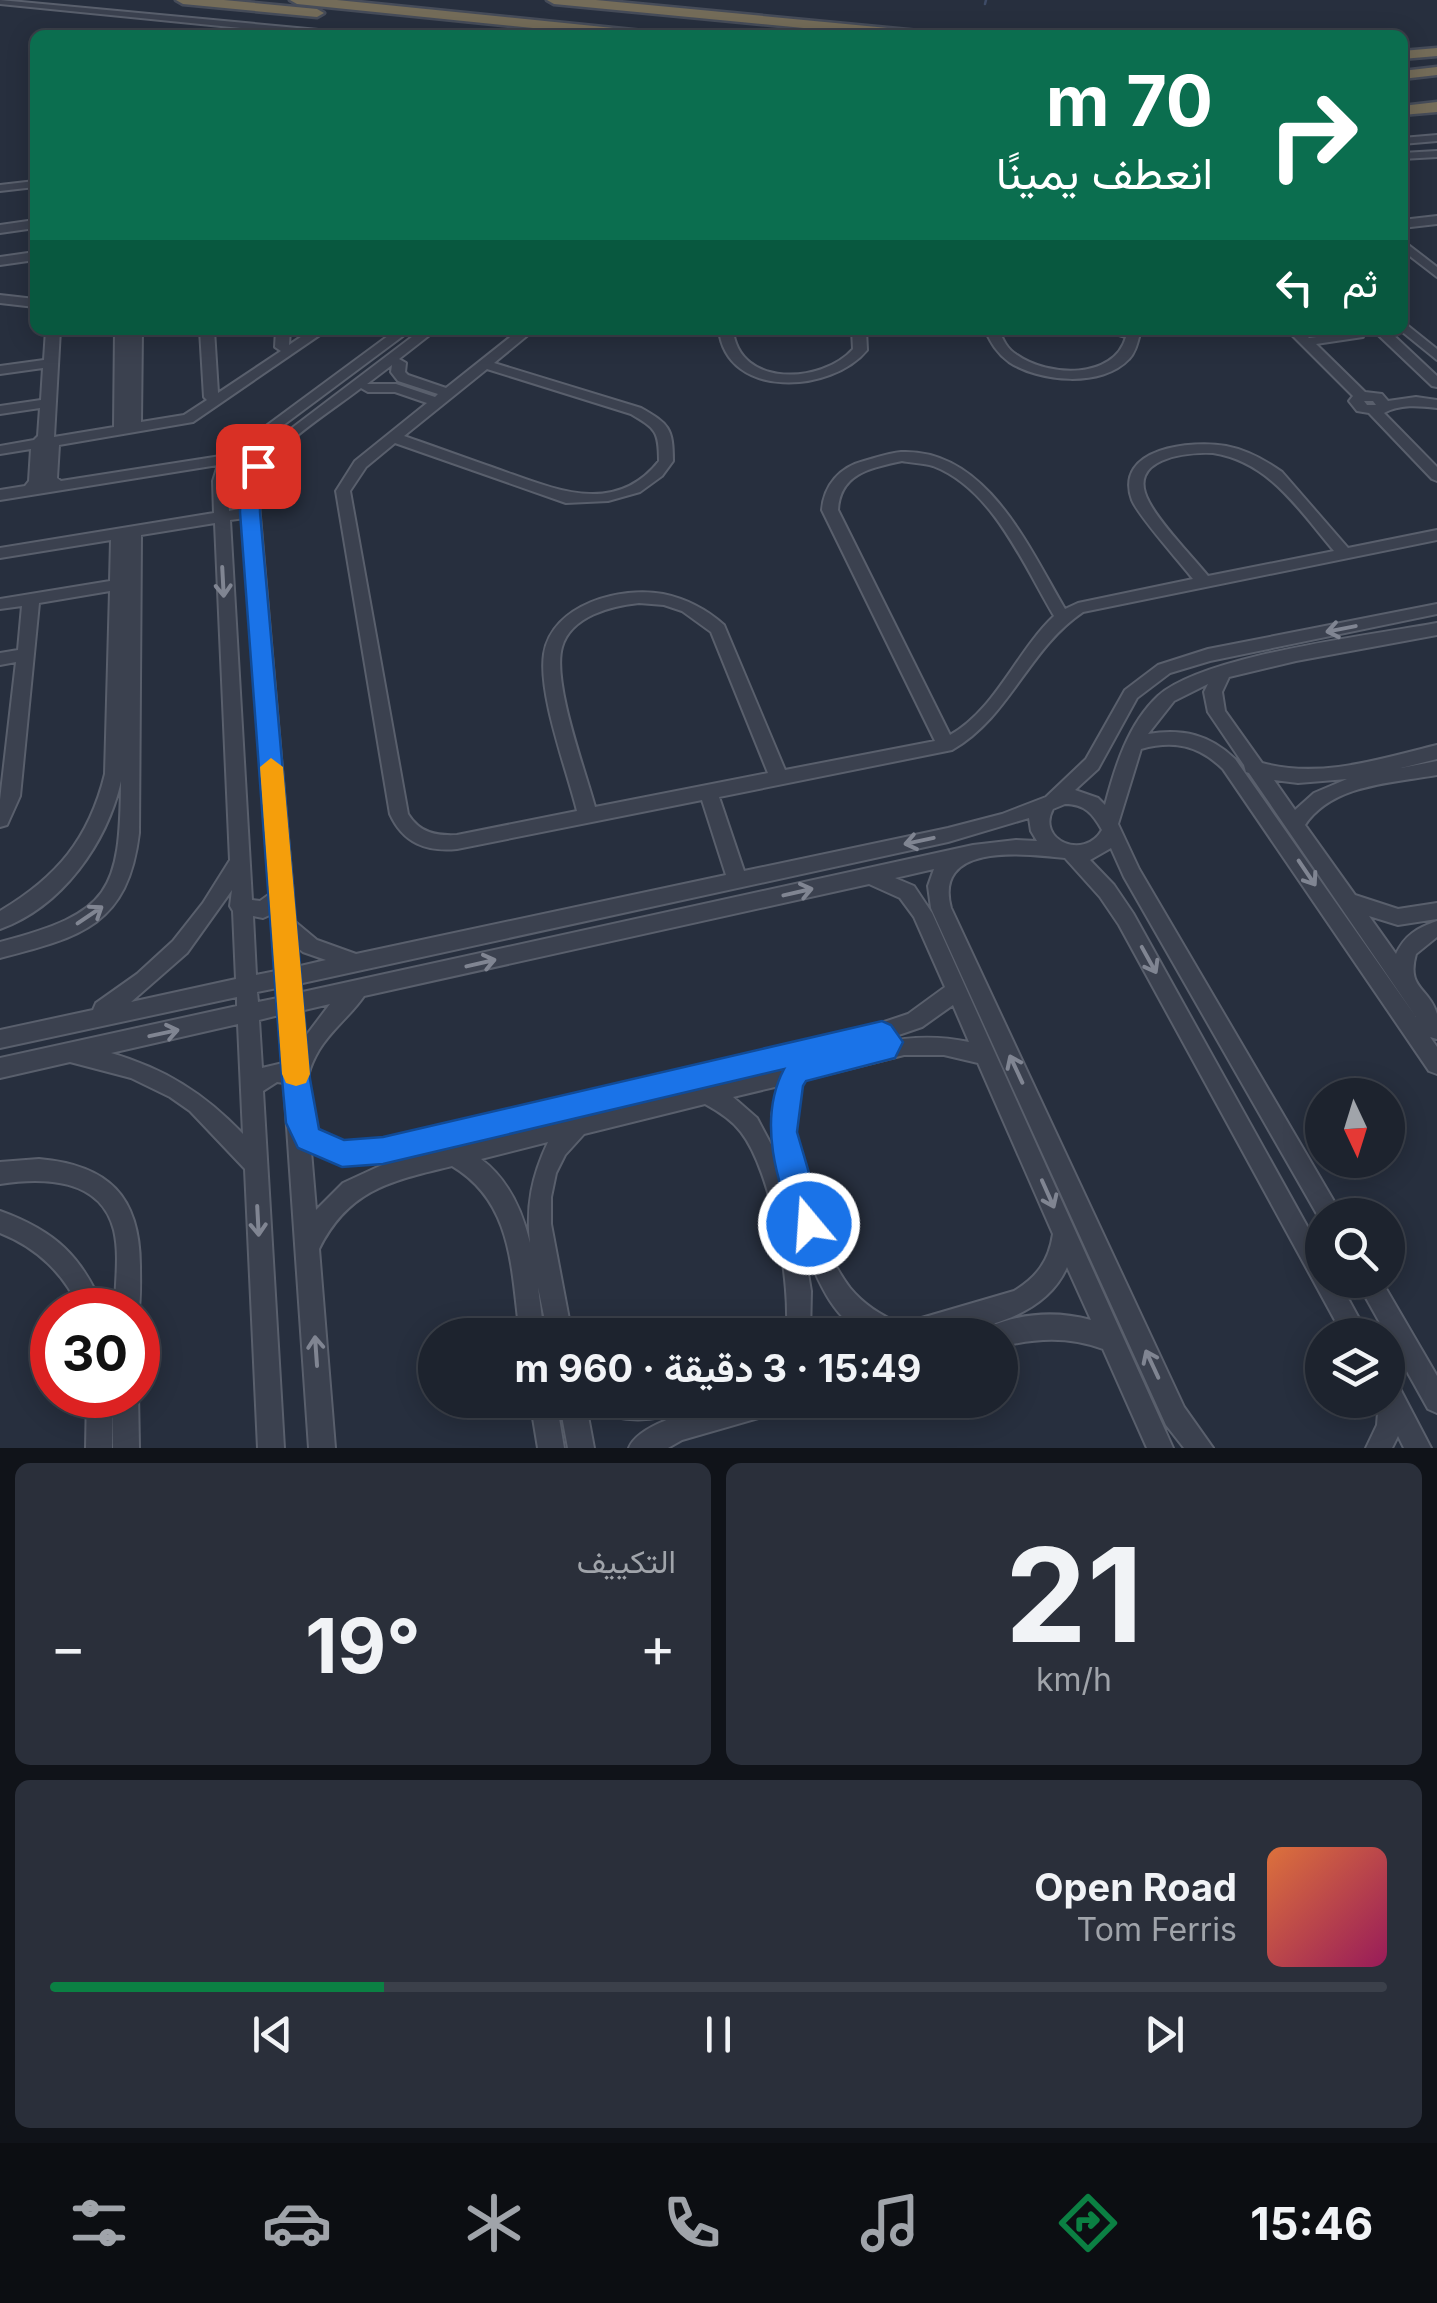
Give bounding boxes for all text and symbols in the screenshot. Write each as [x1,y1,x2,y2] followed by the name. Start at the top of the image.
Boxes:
[1046,58,1213,143] text: 70 m
[1248,70,1378,200] icon: right
[996,145,1213,200] text: انعطف يمينًا
[1267,260,1322,315] icon: left
[1342,260,1378,306] text: ثم
[216,424,301,509] pin
[231,439,286,494] icon: arrive
[214,566,233,598] one-way arrow
[1326,620,1358,639] one-way arrow
[904,832,936,851] one-way arrow
[1296,859,1317,887] one-way arrow
[781,882,813,900] one-way arrow
[76,905,104,926] one-way arrow
[1139,944,1159,974] one-way arrow
[464,953,496,971] one-way arrow
[147,1022,179,1041] one-way arrow
[1005,1055,1024,1085] one-way arrow
[1305,1078,1405,1178] north arrow
[1305,1078,1405,1418] map controls
[757,1172,861,1276] position arrow
[1040,1178,1058,1209] one-way arrow
[1305,1198,1405,1298] button: search
[249,1205,268,1237] one-way arrow
[30,1288,160,1418] speed limit sign: 30
[1305,1318,1405,1418] button: layers
[306,1335,325,1367] one-way arrow
[515,1345,921,1391] text: 15:49 · 3 دقيقة · 960 m
[1141,1350,1160,1380] one-way arrow
[1005,1516,1143,1673] text: 21
[577,1542,676,1581] text: التكييف
[305,1600,421,1691] text: 19°
[50,1614,86,1680] text: −
[640,1614,676,1680] text: +
[1036,1660,1112,1699] text: km/h
[1034,1864,1237,1910] text: Open Road
[1077,1910,1237,1949] text: Tom Ferris
[245,2007,300,2062] icon: previous
[691,2007,746,2062] icon: pause
[1137,2007,1192,2062] icon: next
[64,2188,134,2258] icon: filters
[262,2188,332,2258] icon: car
[459,2188,529,2258] icon: climate
[657,2188,727,2258] icon: phone
[855,2188,925,2258] icon: music
[1053,2188,1123,2258] icon: directions
[1250,2196,1373,2251] text: 15:46

